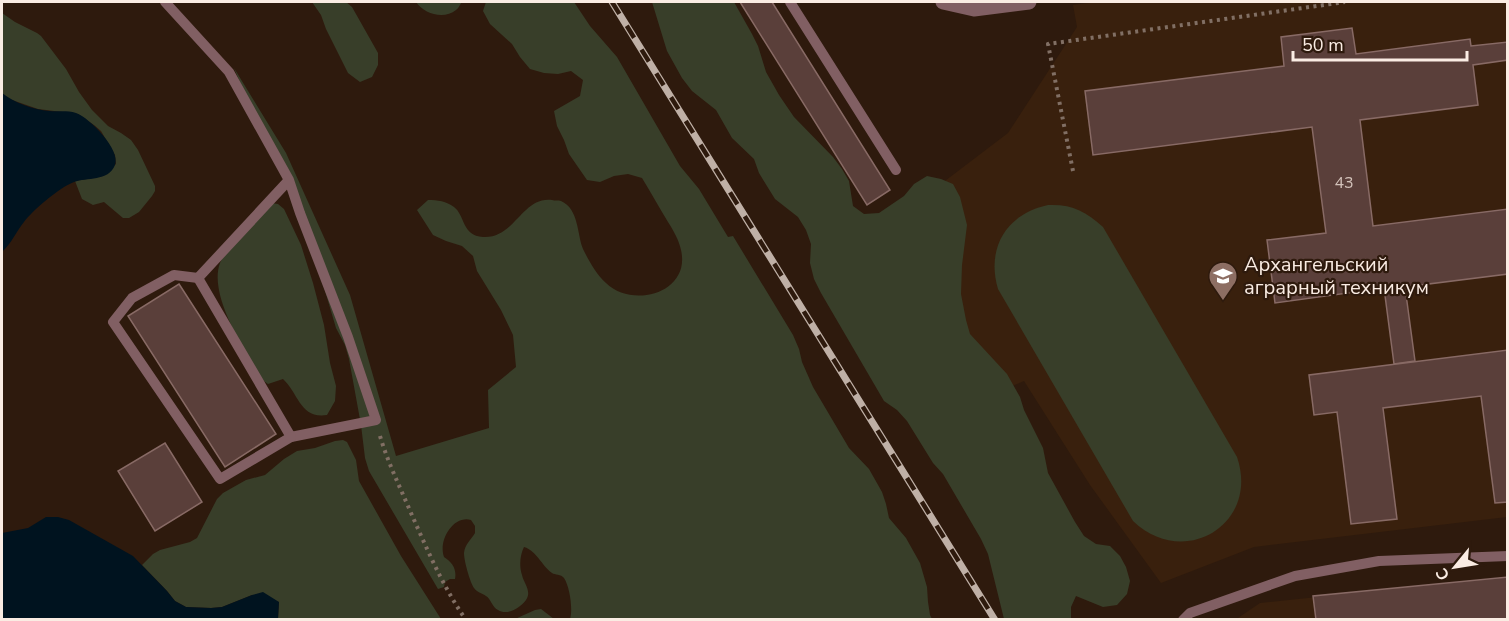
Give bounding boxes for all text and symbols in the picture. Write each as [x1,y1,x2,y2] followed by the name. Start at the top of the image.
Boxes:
[1293,24,1467,62] scale bar
[1302,33,1344,57] text: 50 m
[1334,172,1354,194] house number: 43
[1244,251,1429,301] place label: Архангельский аграрный техникум
[1207,260,1239,302] school or university icon: Архангельский аграрный техникум
[1425,537,1485,597] north arrow
[1431,564,1455,584] text: С

